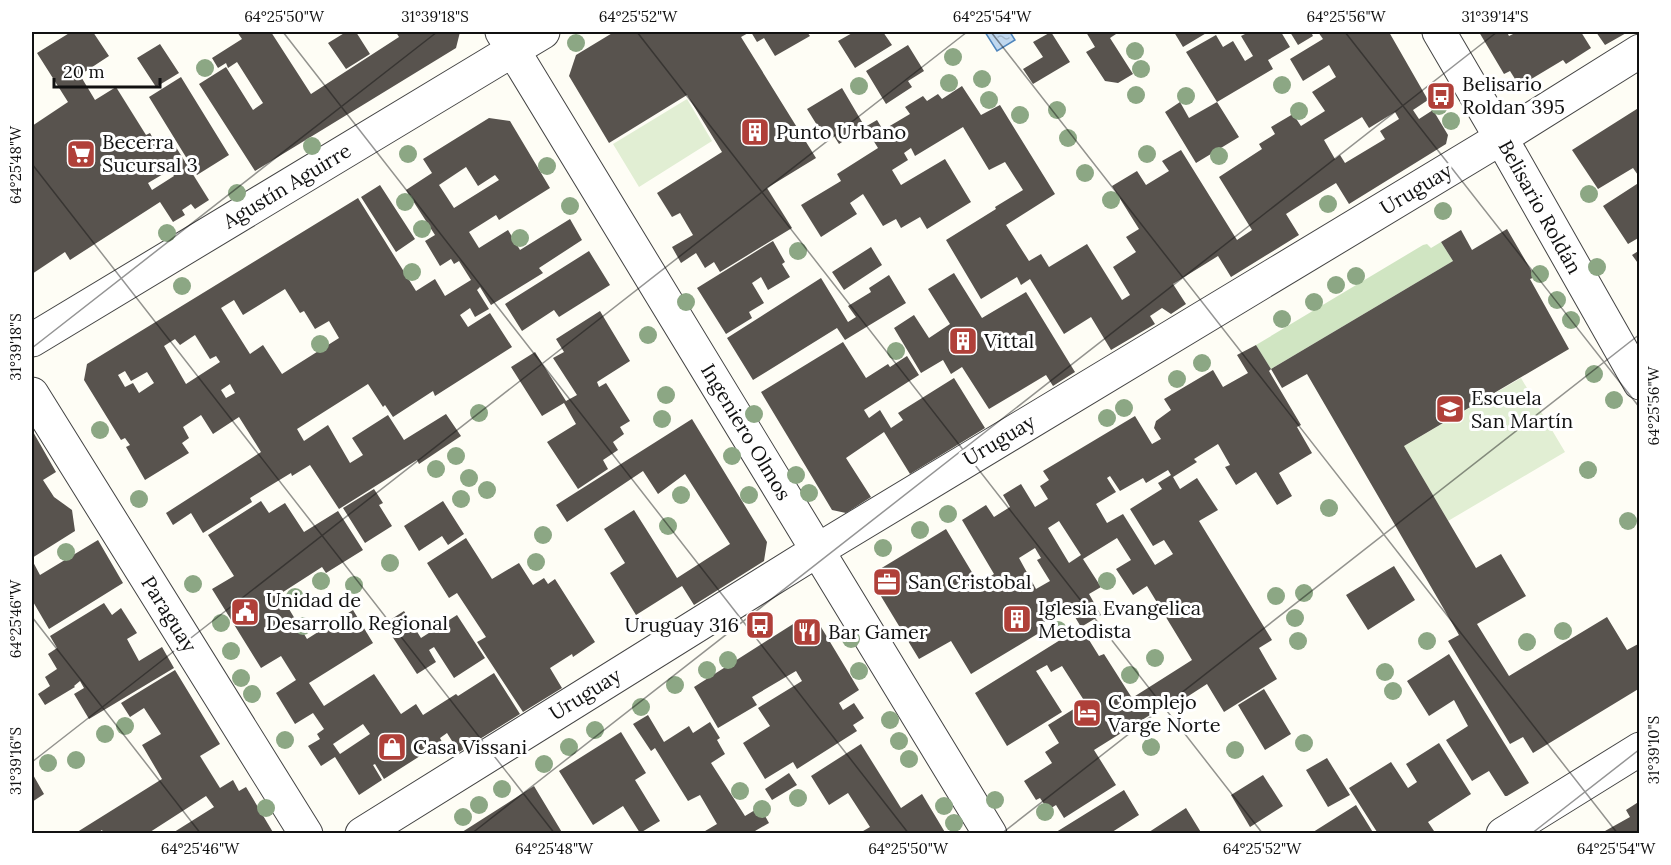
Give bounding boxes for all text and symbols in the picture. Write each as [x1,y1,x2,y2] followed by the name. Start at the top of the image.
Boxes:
[244,7,325,26] text: 64°25'50"W
[401,7,469,26] text: 31°39'18"S
[599,7,678,26] text: 64°25'52"W
[953,7,1032,26] text: 64°25'54"W
[1307,7,1387,26] text: 64°25'56"W
[1461,7,1529,26] text: 31°39'14"S
[54,51,160,89] scale bar
[63,60,105,83] text: 20 m
[1462,71,1565,119] place label: Belisario Roldan 395
[1425,80,1457,112] bus stop icon: Belisario Roldan 395
[739,116,771,148] building icon: Punto Urbano
[776,119,906,144] place label: Punto Urbano
[6,125,25,204] text: 64°25'48"W
[102,129,198,177] place label: Becerra Sucursal 3
[1493,135,1588,278] street label: Belisario Roldán
[65,138,97,170] supermarket icon: Becerra Sucursal 3
[217,138,355,234] street label: Agustín Aguirre
[1375,157,1457,220] street label: Uruguay
[6,313,25,381] text: 31°39'18"S
[947,325,979,357] building icon: Vittal
[983,328,1034,353] place label: Vittal
[696,359,797,504] street label: Ingeniero Olmos
[1644,365,1663,446] text: 64°25'56"W
[1471,385,1573,433] place label: Escuela San Martín
[1434,393,1466,425] school or university icon: Escuela San Martín
[958,408,1040,471] street label: Uruguay
[871,566,903,598] office icon: San Cristobal
[908,569,1031,594] place label: San Cristobal
[136,571,203,657] street label: Paraguay
[6,579,25,658] text: 64°25'46"W
[266,587,448,635] place label: Unidad de Desarrollo Regional
[1038,595,1201,643] place label: Iglesia Evangelica Metodista
[229,596,261,628] public building icon: Unidad de Desarrollo Regional
[1001,603,1033,635] building icon: Iglesia Evangelica Metodista
[744,609,776,641] bus stop icon: Uruguay 316
[624,612,739,637] place label: Uruguay 316
[791,616,823,648] restaurant icon: Bar Gamer
[828,619,928,644] place label: Bar Gamer
[544,662,625,725] street label: Uruguay
[1107,689,1221,737] place label: Complejo Varge Norte
[1071,697,1103,729] hotel icon: Complejo Varge Norte
[1644,716,1663,784] text: 31°39'10"S
[6,727,25,795] text: 31°39'16"S
[376,731,408,763] shop icon: Casa Vissani
[413,734,527,759] place label: Casa Vissani
[161,839,240,858] text: 64°25'46"W
[515,839,594,858] text: 64°25'48"W
[868,839,949,858] text: 64°25'50"W
[1223,839,1302,858] text: 64°25'52"W
[1577,839,1656,858] text: 64°25'54"W

